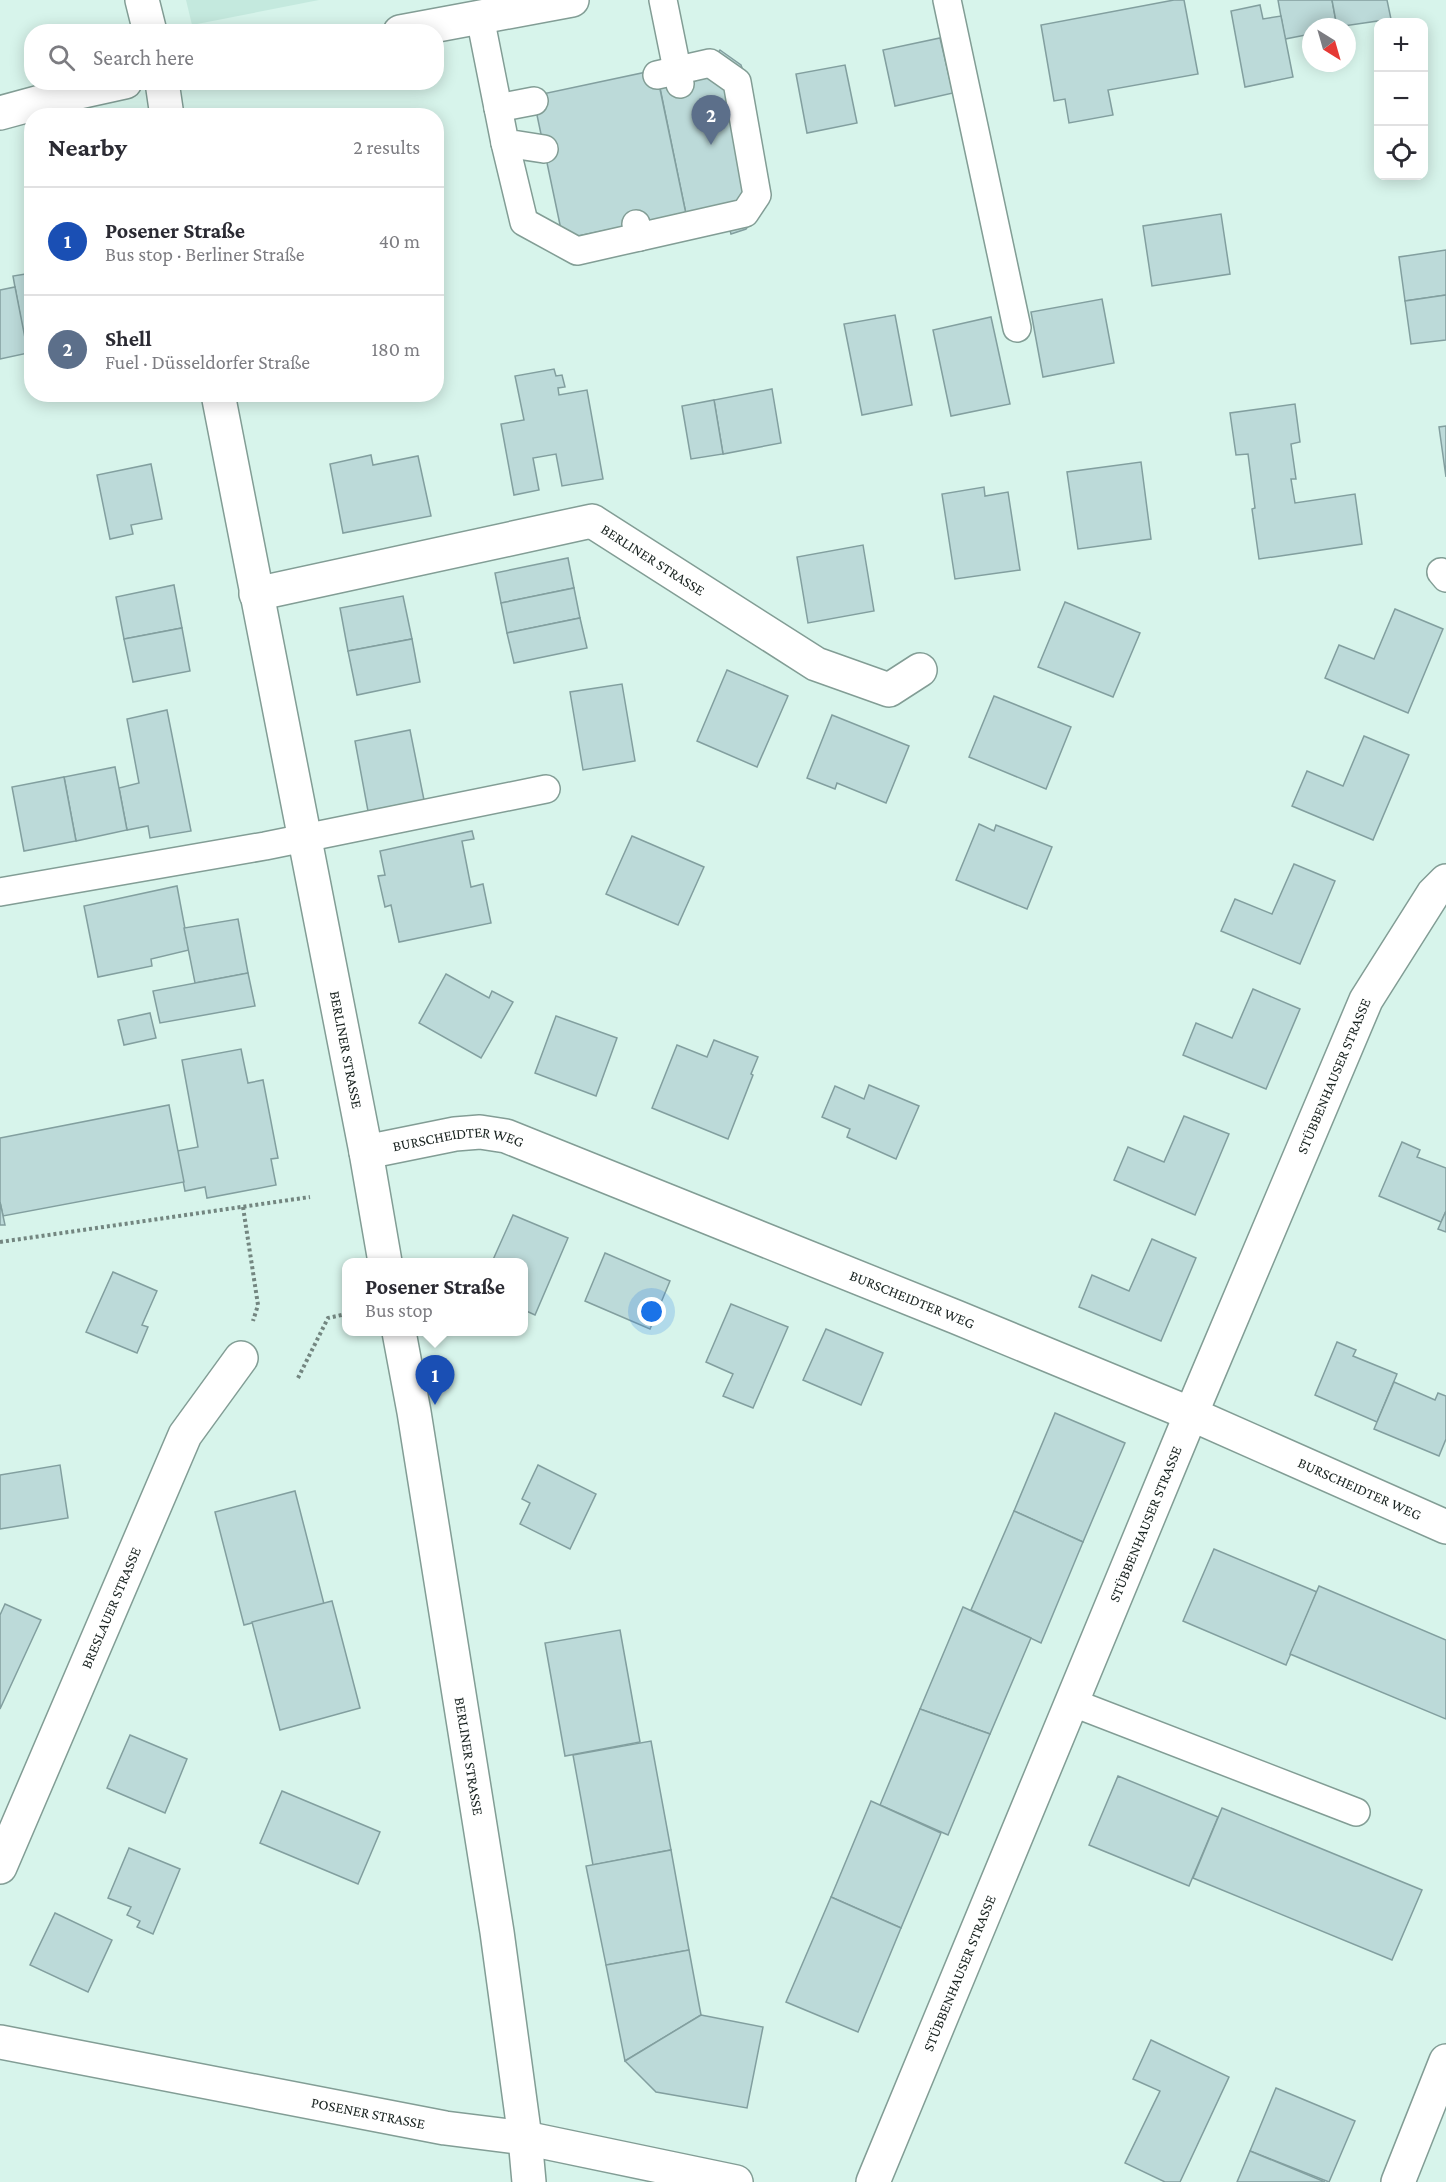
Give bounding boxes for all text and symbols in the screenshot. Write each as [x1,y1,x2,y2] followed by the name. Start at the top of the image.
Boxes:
[1302,18,1356,72] north arrow
[1374,18,1428,180] map controls
[1374,18,1428,72] button: +
[24,24,444,90] search box
[45,41,78,74] icon: search
[93,45,194,70] text: Search here
[1374,72,1428,126] button: −
[692,96,730,145] pin: 2
[1374,126,1428,180] button: locate
[48,133,127,162] text: Nearby
[353,136,420,158] text: 2 results
[105,218,245,243] text: Posener Straße
[64,230,71,252] text: 1
[379,230,420,252] text: 40 m
[105,243,305,265] text: Bus stop · Berliner Straße
[105,326,152,351] text: Shell
[62,338,73,360] text: 2
[371,338,420,360] text: 180 m
[105,351,310,373] text: Fuel · Düsseldorfer Straße
[598,521,708,599] street label: BERLINER STRASSE
[327,989,365,1110] street label: BERLINER STRASSE
[1294,996,1374,1156] street label: STÜBBENHAUSER STRASSE
[391,1124,526,1154] street label: BURSCHEIDTER WEG
[342,1258,528,1336] popup
[847,1267,977,1332] street label: BURSCHEIDTER WEG
[365,1274,505,1299] text: Posener Straße
[637,1297,666,1326] your location
[365,1299,433,1321] text: Bus stop
[416,1356,454,1405] pin: 1
[1106,1444,1185,1604] street label: STÜBBENHAUSER STRASSE
[1296,1454,1424,1523] street label: BURSCHEIDTER WEG
[78,1545,144,1671] street label: BRESLAUER STRASSE
[452,1696,486,1817] street label: BERLINER STRASSE
[920,1893,999,2054] street label: STÜBBENHAUSER STRASSE
[310,2094,426,2132] street label: POSENER STRASSE

